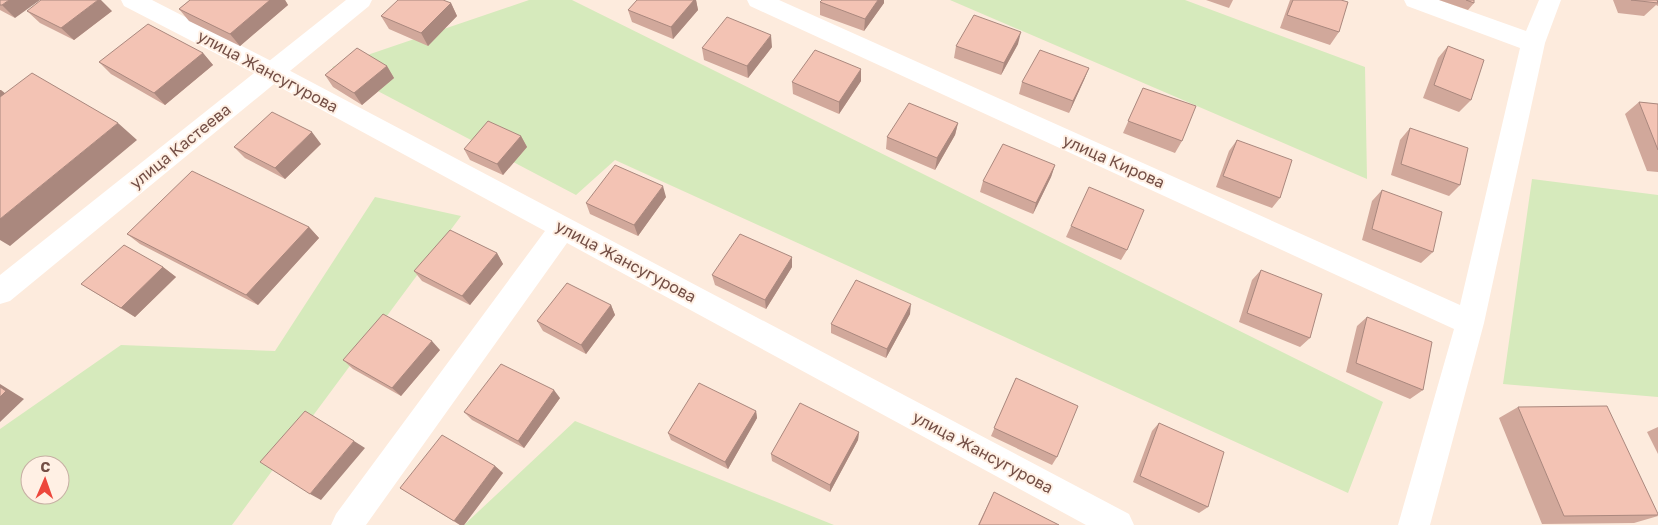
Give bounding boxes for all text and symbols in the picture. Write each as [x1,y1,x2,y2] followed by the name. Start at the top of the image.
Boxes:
[194,25,342,117] street label: улица Жансугурова
[126,99,234,193] street label: улица Кастеева
[1060,130,1168,192] street label: улица Кирова
[552,215,700,307] street label: улица Жансугурова
[909,406,1057,498] street label: улица Жансугурова
[20,455,70,505] north arrow
[40,458,51,475] text: С

